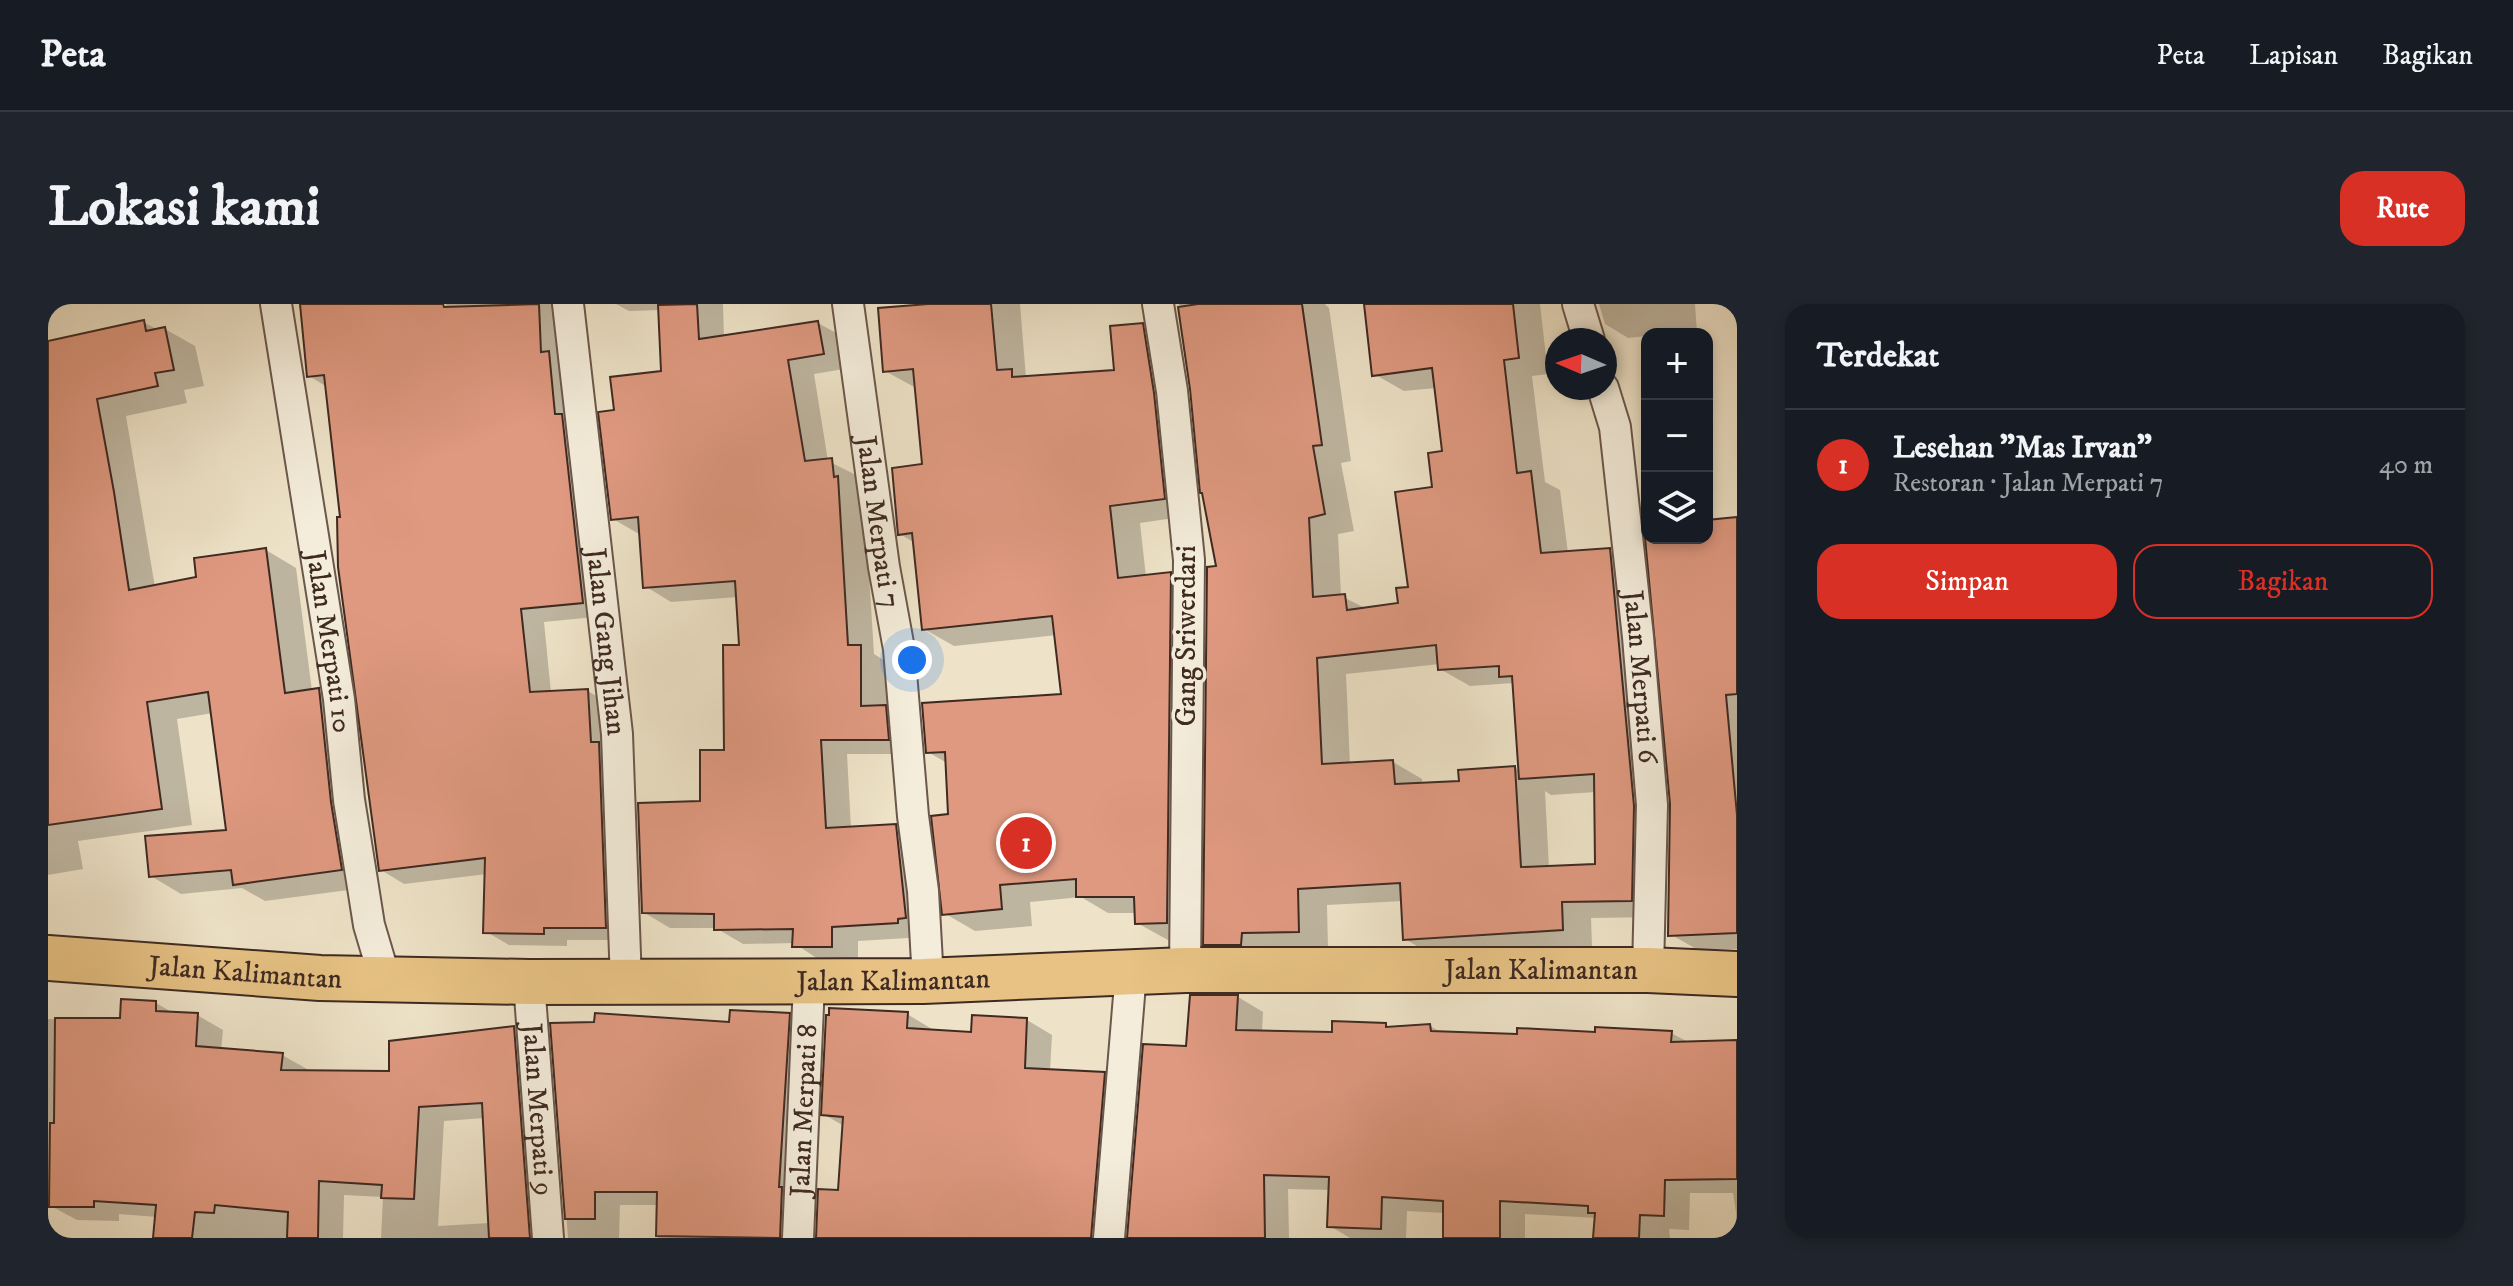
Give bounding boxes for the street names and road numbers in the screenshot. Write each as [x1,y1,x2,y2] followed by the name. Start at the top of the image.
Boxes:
[848,431,909,611] street label: Jalan Merpati 7
[578,543,635,738] street label: Jalan Gang Jihan
[298,545,360,735] street label: Jalan Merpati 10
[1169,545,1204,727] street label: Gang Sriwerdari
[1615,586,1666,766] street label: Jalan Merpati 6
[145,948,343,996] street label: Jalan Kalimantan
[1441,953,1638,988] street label: Jalan Kalimantan
[793,961,991,999] street label: Jalan Kalimantan
[514,1019,562,1197] street label: Jalan Merpati 9
[782,1023,825,1200] street label: Jalan Merpati 8

